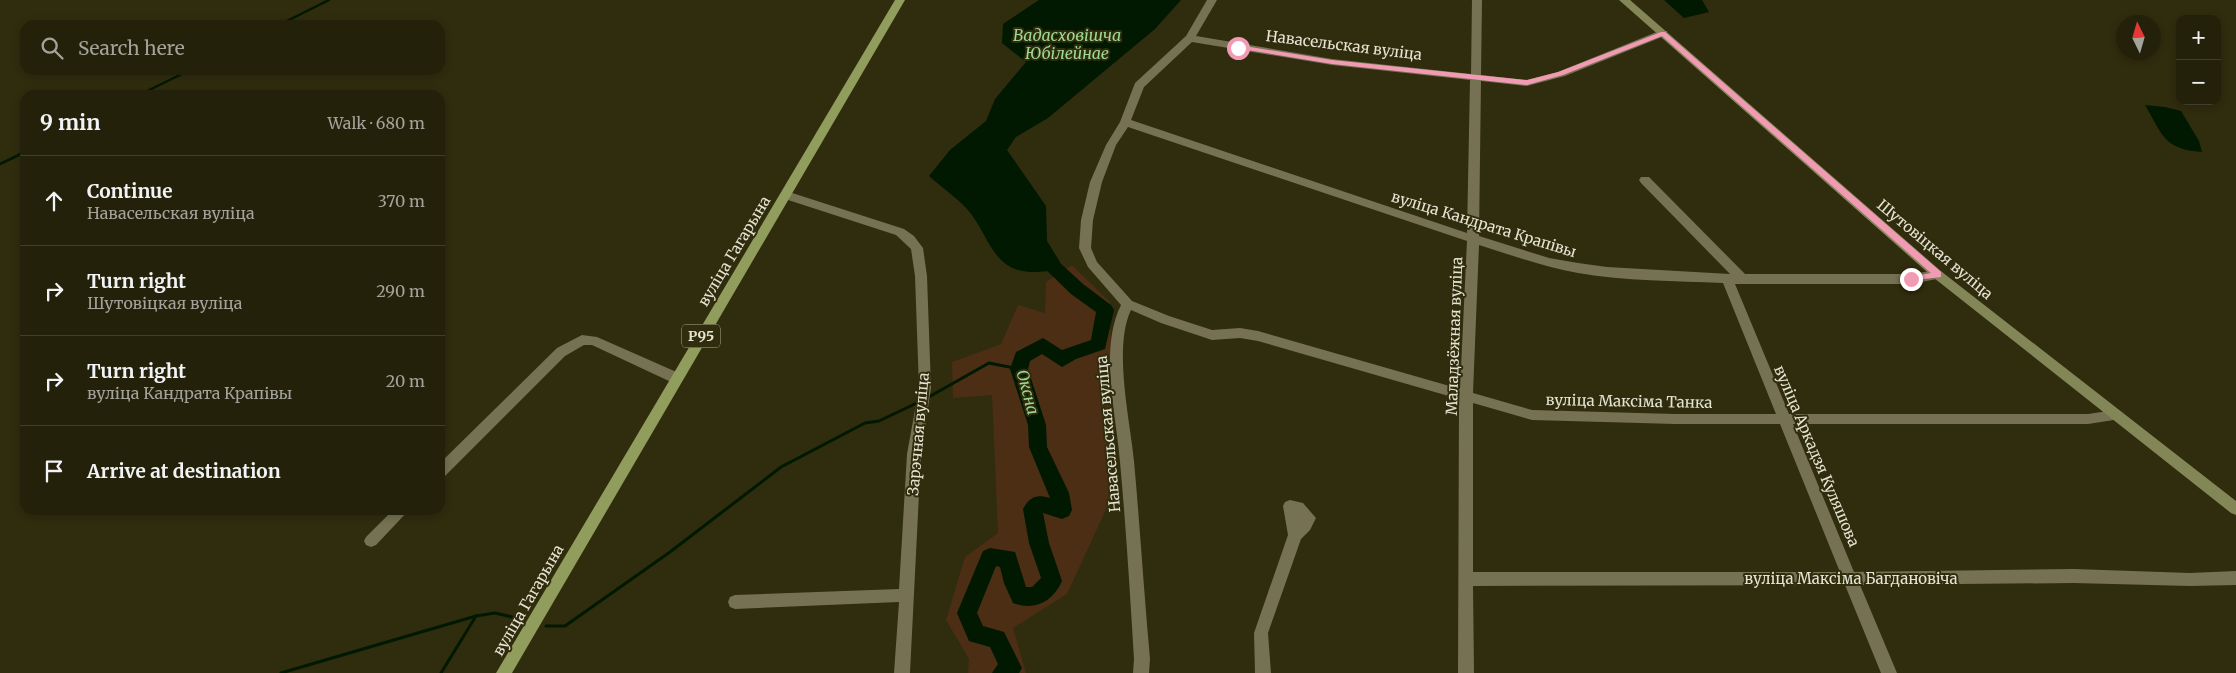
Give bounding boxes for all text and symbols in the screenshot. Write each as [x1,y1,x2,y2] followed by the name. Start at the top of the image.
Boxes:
[2116,15,2161,60] north arrow
[2176,15,2221,105] map controls
[2176,15,2221,60] button: +
[20,20,445,75] search box
[1013,25,1121,63] water label: Вадасховішча Юбілейнае
[1265,26,1423,64] street label: Навасельская вуліца
[38,34,66,62] icon: search
[78,36,185,60] text: Search here
[1227,37,1250,60] route start
[2176,60,2221,105] button: −
[40,109,100,136] text: 9 min
[327,113,425,133] text: Walk · 680 m
[87,179,173,203] text: Continue
[40,187,68,215] icon: ahead
[1389,187,1579,261] street label: вуліца Кандрата Крапівы
[378,191,425,211] text: 370 m
[694,192,774,310] street label: вуліца Гагарына
[1873,195,1997,303] street label: Шутовіцкая вуліца
[87,203,255,223] text: Навасельская вуліца
[1442,256,1466,416] street label: Маладзёжная вуліца
[1900,268,1923,291] route end
[87,269,186,293] text: Turn right
[40,277,68,305] icon: right
[376,281,425,301] text: 290 m
[87,293,242,313] text: Шутовіцкая вуліца
[682,324,720,348] road number: Р95
[1092,355,1124,513] street label: Навасельская вуліца
[87,359,186,383] text: Turn right
[1770,362,1864,550] street label: вуліца Аркадзя Куляшова
[40,367,68,395] icon: right
[1012,367,1044,417] water label: Оксна
[386,371,425,391] text: 20 m
[903,372,933,496] street label: Зарэчная вуліца
[87,383,292,403] text: вуліца Кандрата Крапівы
[1545,390,1713,412] street label: вуліца Максіма Танка
[40,457,68,485] icon: arrive
[87,459,281,483] text: Arrive at destination
[488,541,568,659] street label: вуліца Гагарына
[1744,569,1958,588] street label: вуліца Максіма Багдановіча

